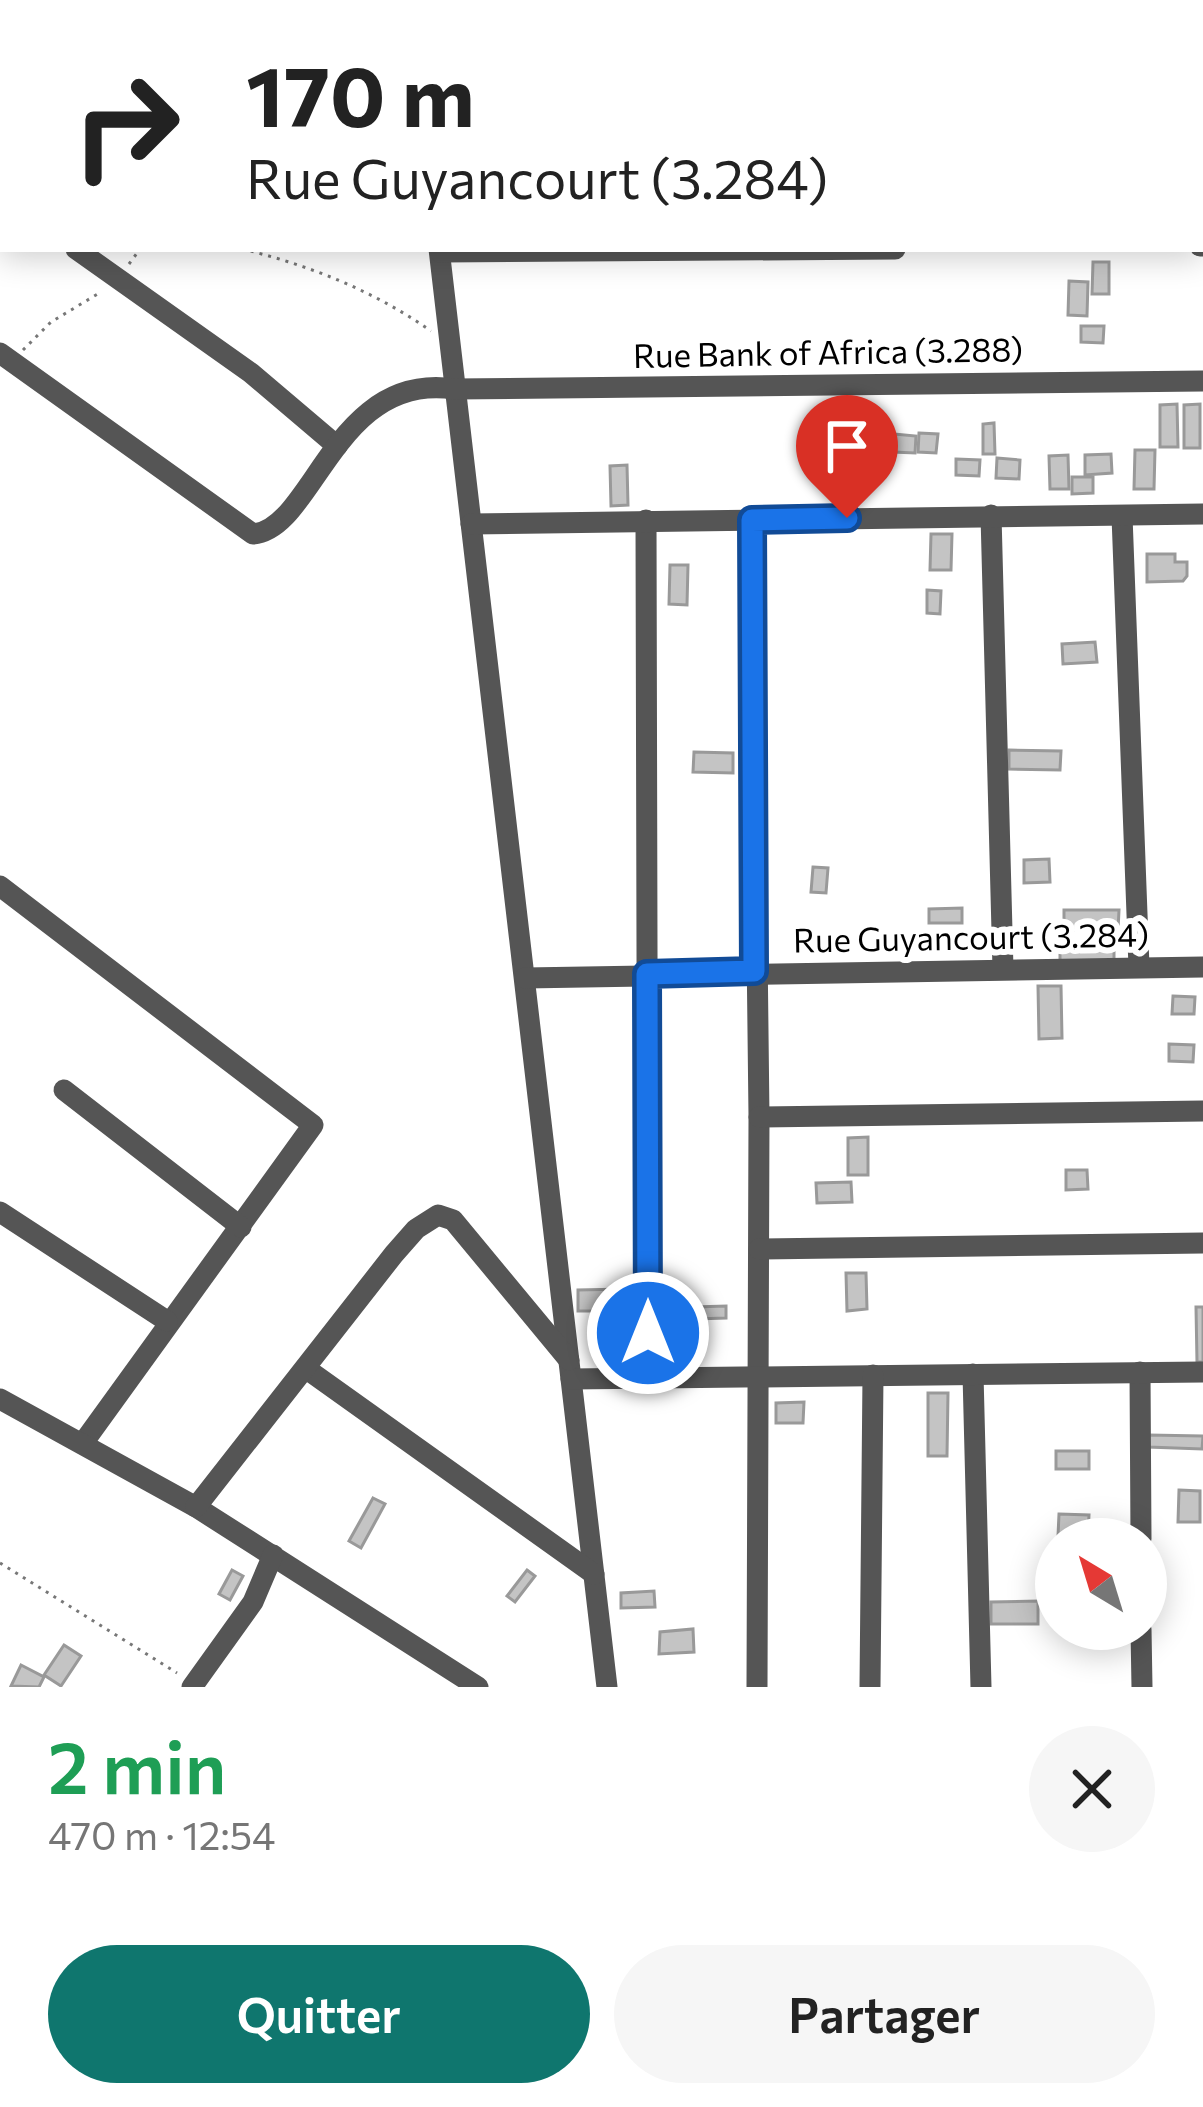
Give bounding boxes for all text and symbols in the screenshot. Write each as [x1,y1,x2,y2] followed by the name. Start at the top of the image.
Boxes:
[246,42,475,144] text: 170 m
[48,48,204,204] icon: right
[246,144,828,210] text: Rue Guyancourt (3.284)
[633,327,1023,375] street label: Rue Bank of Africa (3.288)
[796,395,898,518] pin
[814,413,880,479] icon: arrive
[793,912,1149,960] street label: Rue Guyancourt (3.284)
[585,1270,711,1396] position arrow
[1035,1518,1167,1650] north arrow
[1035,1518,1167,1650] map controls
[48,1721,226,1809] text: 2 min
[1029,1726,1155,1852] button: close
[48,1810,276,1858] text: 470 m · 12:54
[48,1945,590,2083] button: Quitter
[614,1945,1155,2083] button: Partager

